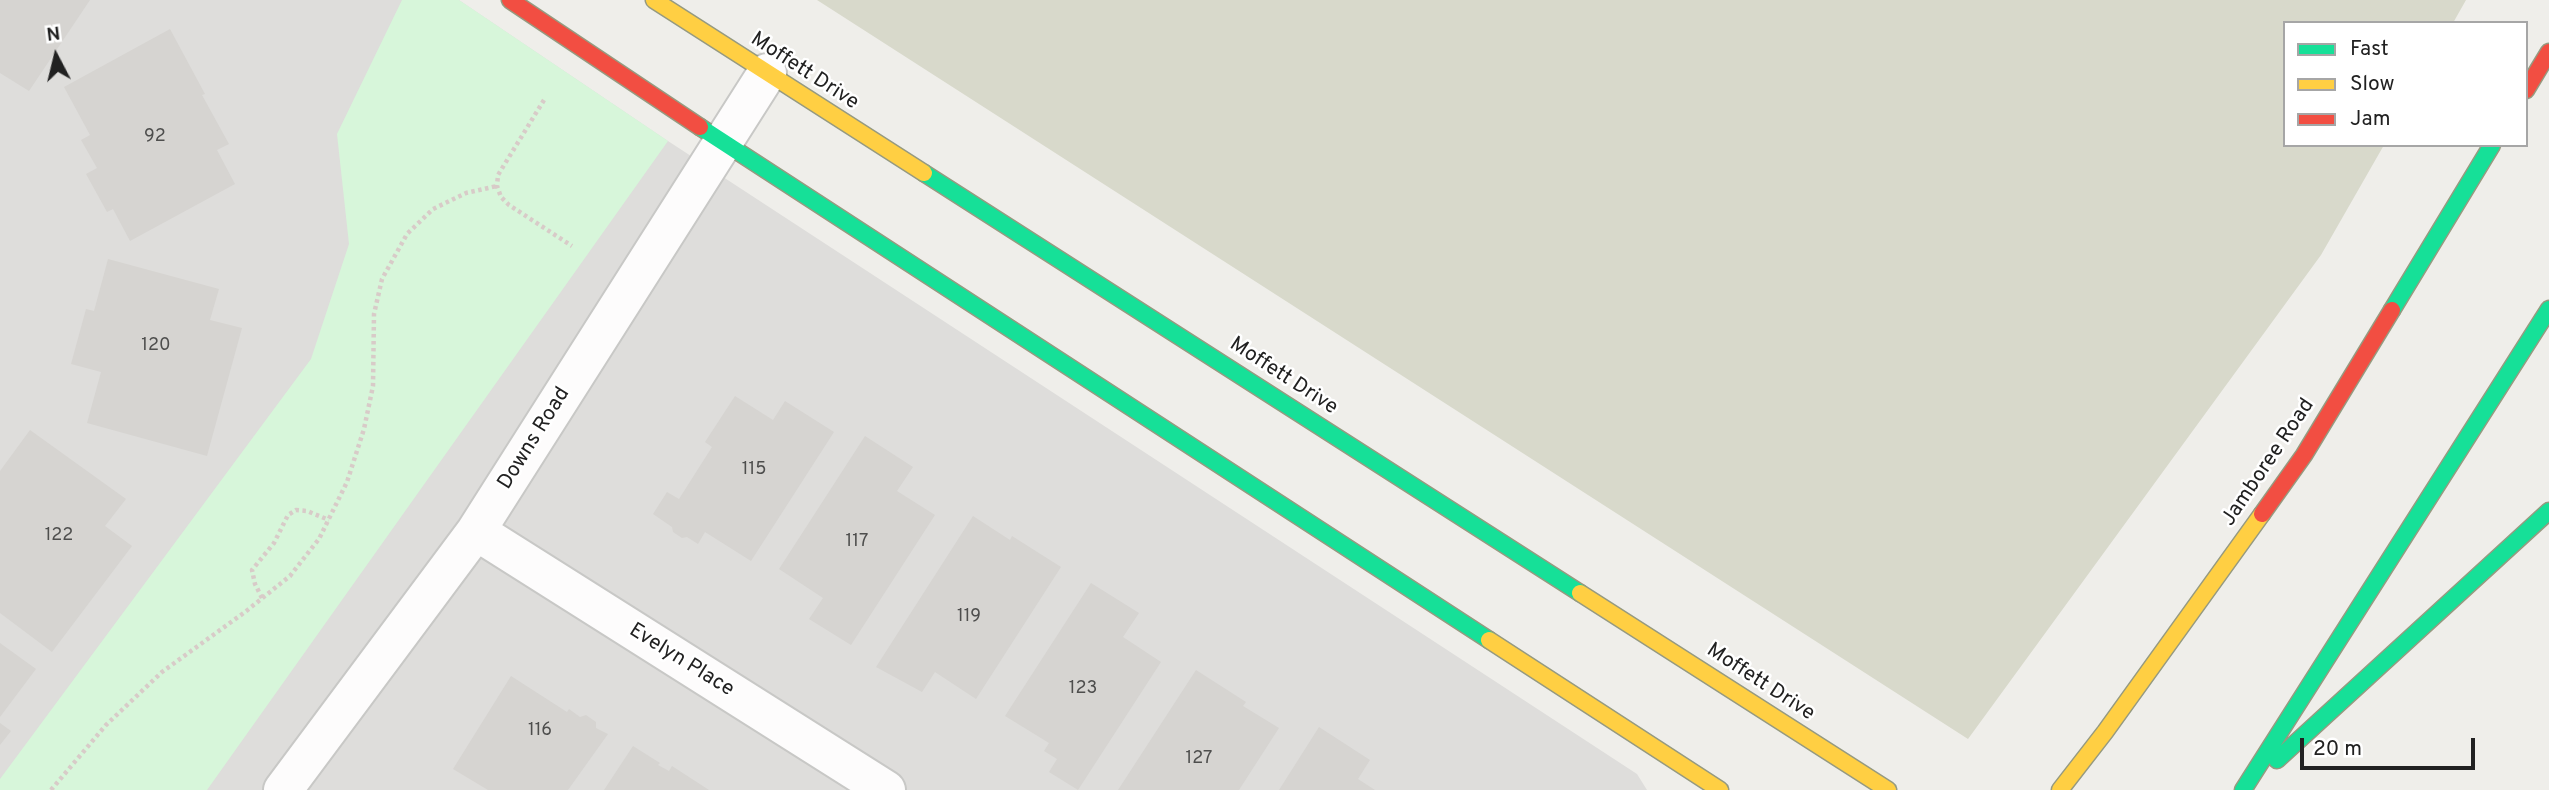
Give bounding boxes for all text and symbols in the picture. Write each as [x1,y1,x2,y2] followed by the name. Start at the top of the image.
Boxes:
[21,21,91,91] north arrow
[2283,21,2528,147] legend
[45,22,62,48] text: N
[745,28,863,116] street label: Moffett Drive
[2350,36,2389,63] text: Fast
[2350,71,2395,98] text: Slow
[2350,106,2391,133] text: Jam
[144,126,166,148] house number: 92
[1224,333,1342,421] street label: Moffett Drive
[141,335,171,357] house number: 120
[494,383,576,495] street label: Downs Road
[2217,394,2321,532] street label: Jamboree Road
[742,459,766,481] house number: 115
[45,525,73,547] house number: 122
[846,531,868,553] house number: 117
[957,606,981,628] house number: 119
[624,619,738,703] street label: Evelyn Place
[1701,639,1819,727] street label: Moffett Drive
[1069,678,1097,700] house number: 123
[528,720,552,742] house number: 116
[2304,724,2479,768] scale bar
[2313,736,2362,763] text: 20 m
[1186,748,1212,770] house number: 127

